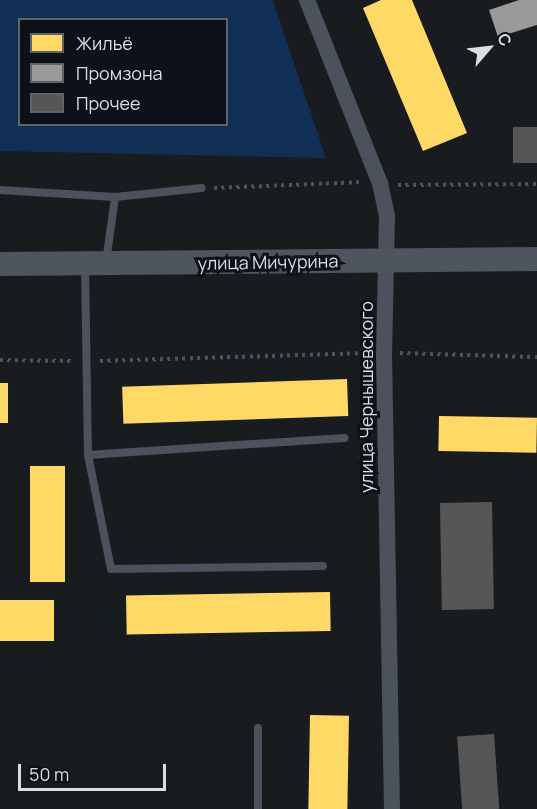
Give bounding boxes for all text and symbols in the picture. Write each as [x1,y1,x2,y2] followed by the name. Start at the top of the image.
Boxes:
[18,18,228,126] legend
[459,18,519,78] north arrow
[492,29,517,50] text: С
[76,31,133,55] text: Жильё
[76,61,163,85] text: Промзона
[76,91,141,115] text: Прочее
[198,250,338,274] street label: улица Мичурина
[355,301,377,493] street label: улица Чернышевского
[21,752,170,790] scale bar
[29,762,69,786] text: 50 m

